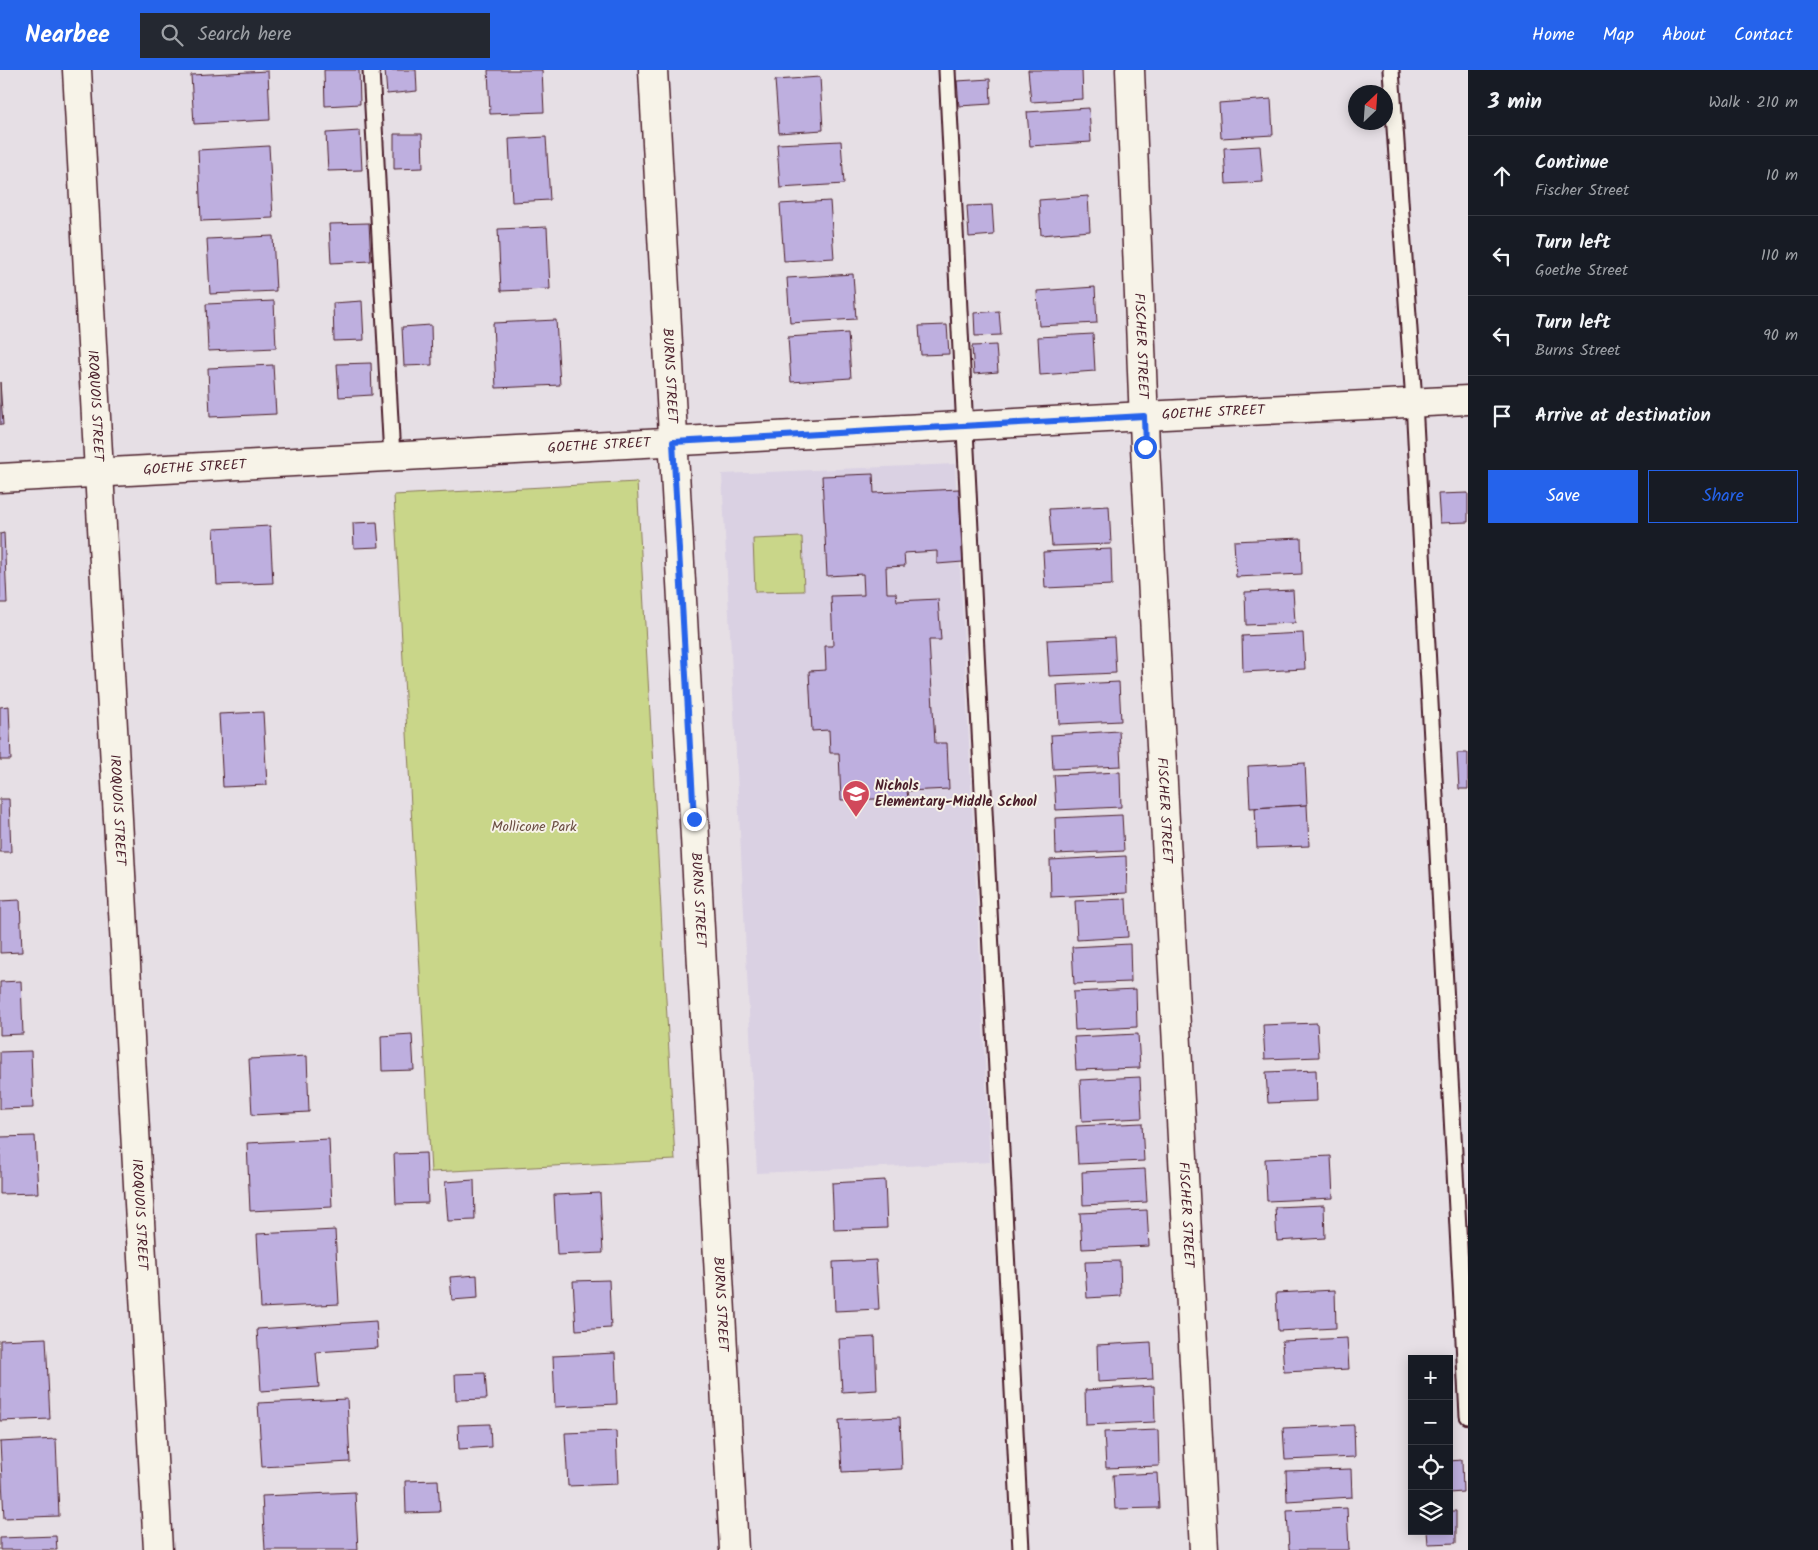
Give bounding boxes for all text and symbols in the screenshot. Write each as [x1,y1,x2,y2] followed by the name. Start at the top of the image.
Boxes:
[140,13,490,58] search box
[25,16,110,55] text: Nearbee
[198,20,292,50] text: Search here
[158,21,186,49] icon: search
[1532,21,1575,50] text: Home
[1603,21,1634,50] text: Map
[1662,21,1706,50] text: About
[1734,21,1793,50] text: Contact
[1348,85,1393,130] north arrow
[1488,86,1542,119] text: 3 min
[1708,90,1798,115] text: Walk · 210 m
[1535,148,1608,178] text: Continue
[1488,162,1516,190] icon: ahead
[1766,163,1798,188] text: 10 m
[1535,178,1629,203] text: Fischer Street
[1535,228,1610,258] text: Turn left
[1488,242,1516,270] icon: left
[1761,243,1798,268] text: 110 m
[1535,258,1628,283] text: Goethe Street
[1128,292,1154,401] street label: FISCHER STREET
[1535,308,1610,338] text: Turn left
[1488,322,1516,350] icon: left
[1763,323,1798,348] text: 90 m
[656,327,683,425] street label: BURNS STREET
[1535,338,1621,363] text: Burns Street
[81,349,109,463] street label: IROQUOIS STREET
[1161,399,1267,426] street label: GOETHE STREET
[1535,401,1711,431] text: Arrive at destination
[1488,402,1516,430] icon: arrive
[547,432,653,459] street label: GOETHE STREET
[1134,436,1157,459] route start
[143,454,248,481] street label: GOETHE STREET
[1488,470,1638,523] button: Save
[1648,470,1798,523] button: Share
[103,754,132,868] street label: IROQUOIS STREET
[1151,757,1178,865] street label: FISCHER STREET
[875,775,1037,813] place label: Nichols Elementary-Middle School
[841,779,871,818] school or university icon: Nichols Elementary-Middle School
[683,808,706,831] route end
[492,816,577,838] park label: Mollicone Park
[685,852,712,949] street label: BURNS STREET
[126,1158,154,1272] street label: IROQUOIS STREET
[1172,1161,1200,1270] street label: FISCHER STREET
[707,1256,734,1354] street label: BURNS STREET
[1408,1355,1453,1535] map controls
[1408,1355,1453,1400] button: +
[1408,1400,1453,1445] button: −
[1408,1445,1453,1490] button: locate
[1408,1490,1453,1535] button: layers

